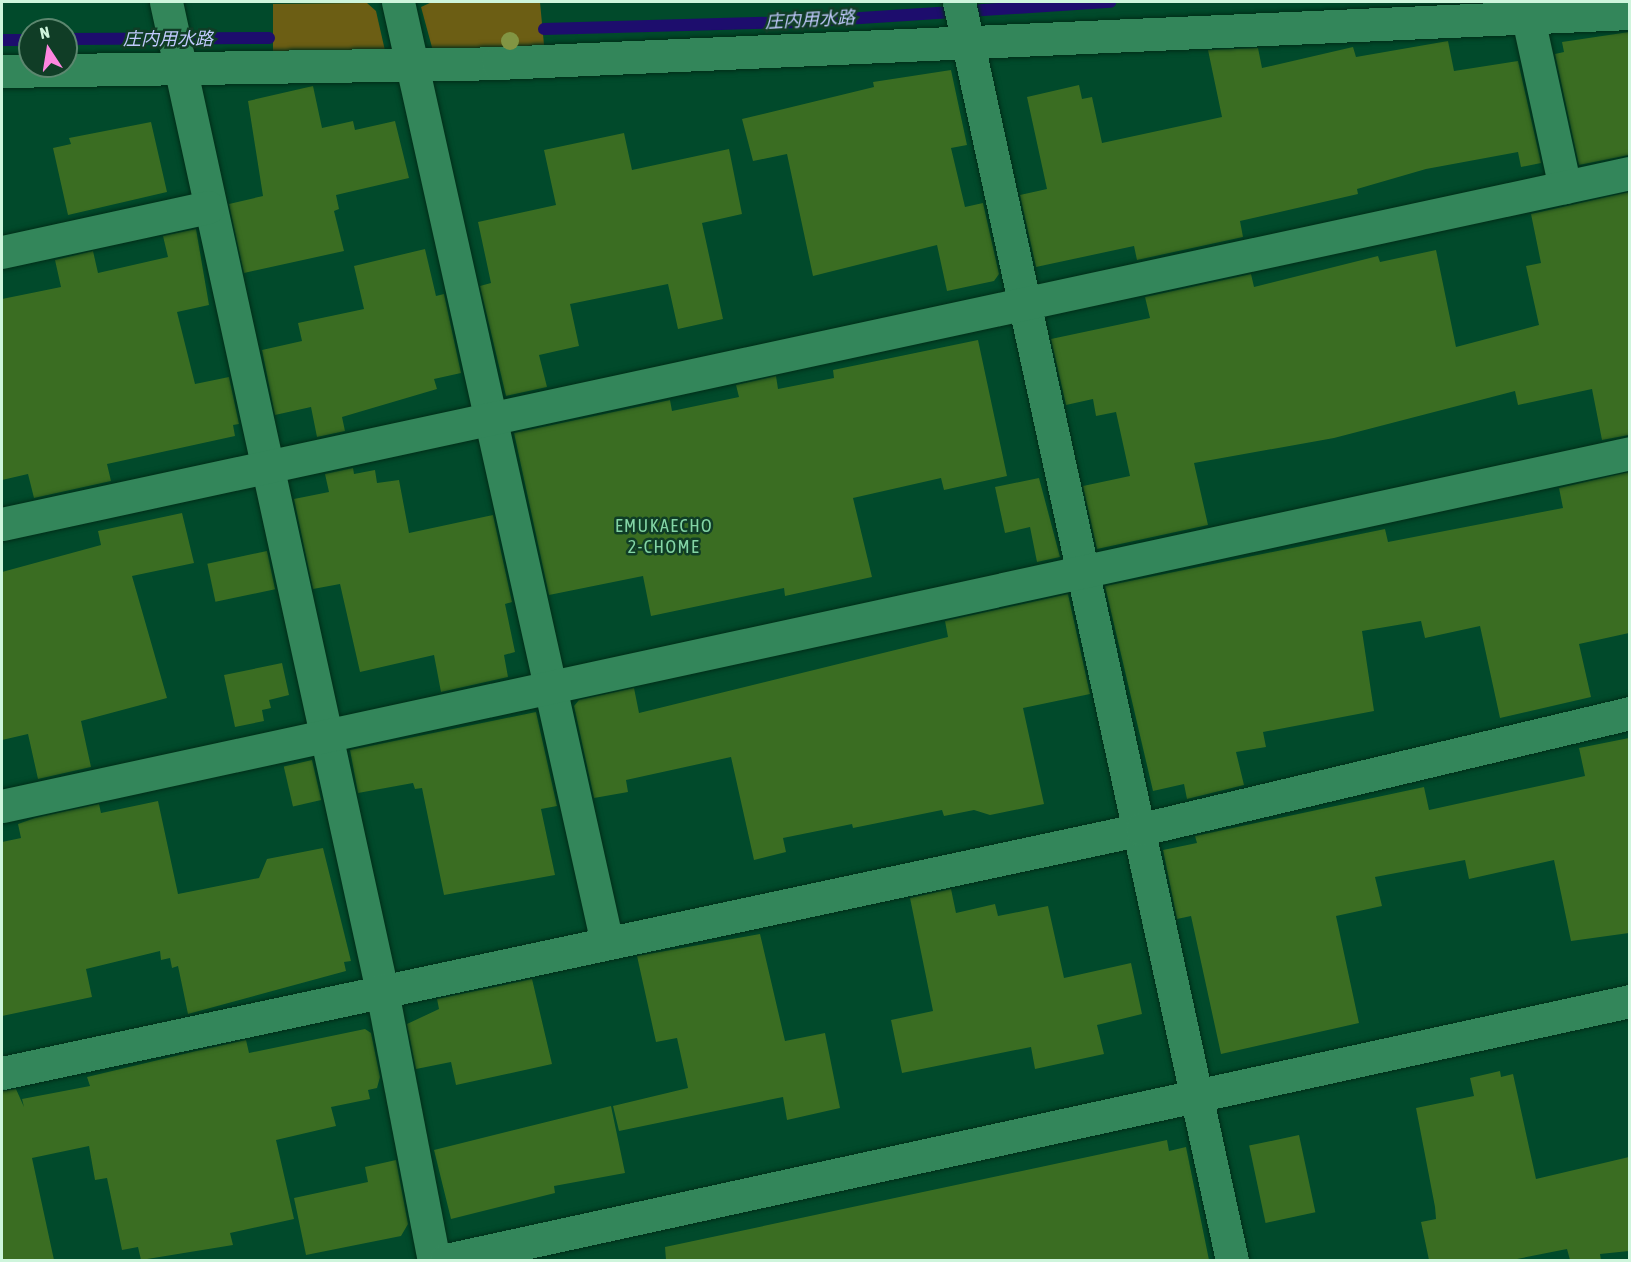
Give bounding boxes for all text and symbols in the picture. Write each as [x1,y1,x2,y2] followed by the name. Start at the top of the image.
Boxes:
[764,7,856,33] water label: 庄内用水路
[18,18,78,78] north arrow
[38,23,51,42] text: N
[123,28,213,50] water label: 庄内用水路
[615,516,713,558] district label: EMUKAECHO 2-CHOME

